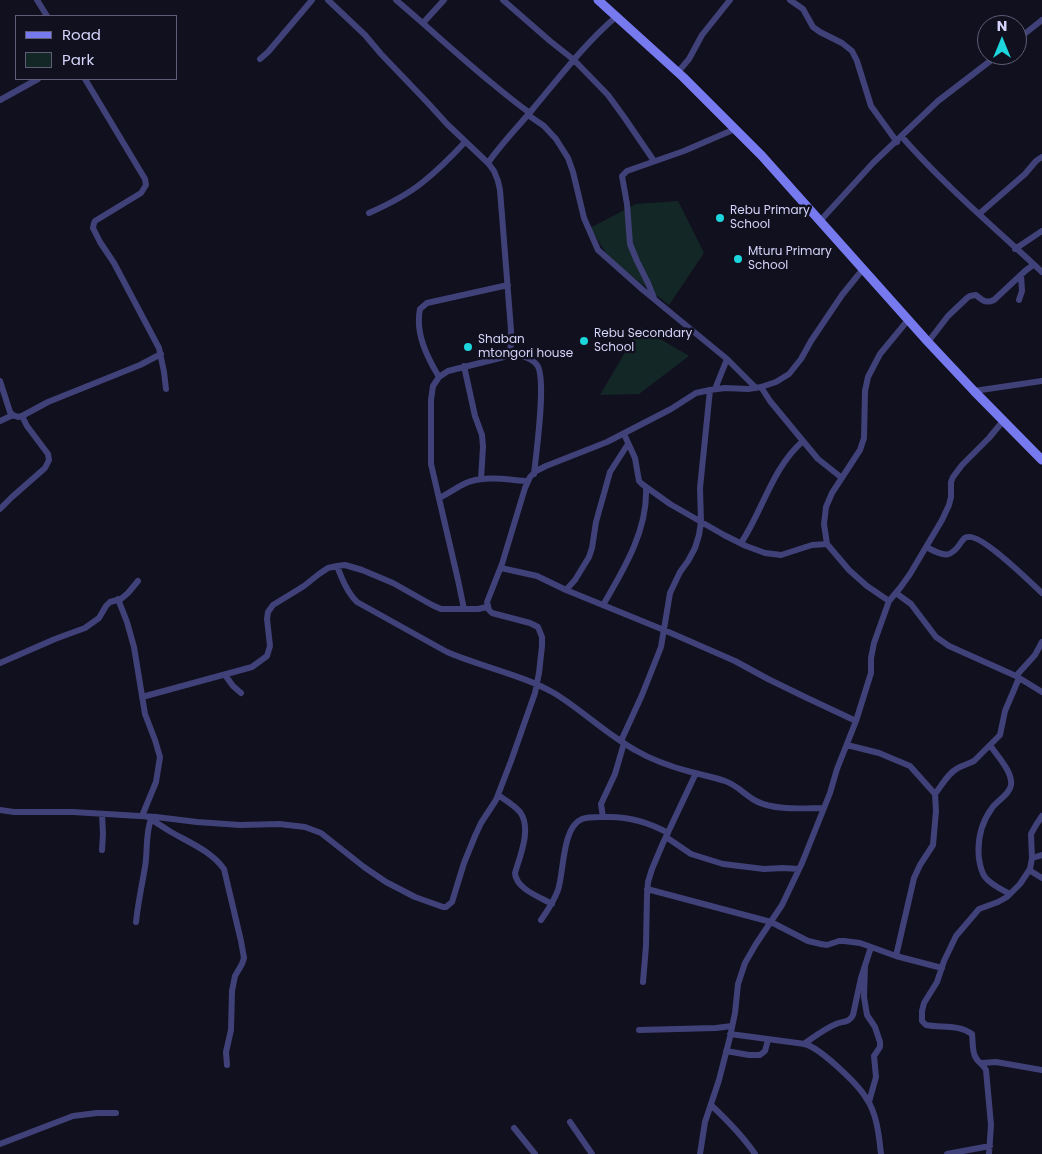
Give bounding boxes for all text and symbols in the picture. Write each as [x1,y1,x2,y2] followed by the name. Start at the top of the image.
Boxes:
[15,15,178,80] legend
[977,15,1027,65] north arrow
[997,16,1007,36] text: N
[62,24,101,45] text: Road
[62,49,94,70] text: Park
[730,204,810,232] place label: Rebu Primary School
[714,212,726,224] marker: Rebu Primary School
[748,245,832,273] place label: Mturu Primary School
[732,253,744,265] marker: Mturu Primary School
[594,327,692,355] place label: Rebu Secondary School
[478,333,573,361] place label: Shaban mtongori house
[578,335,590,347] marker: Rebu Secondary School
[462,341,474,353] marker: Shaban mtongori house

